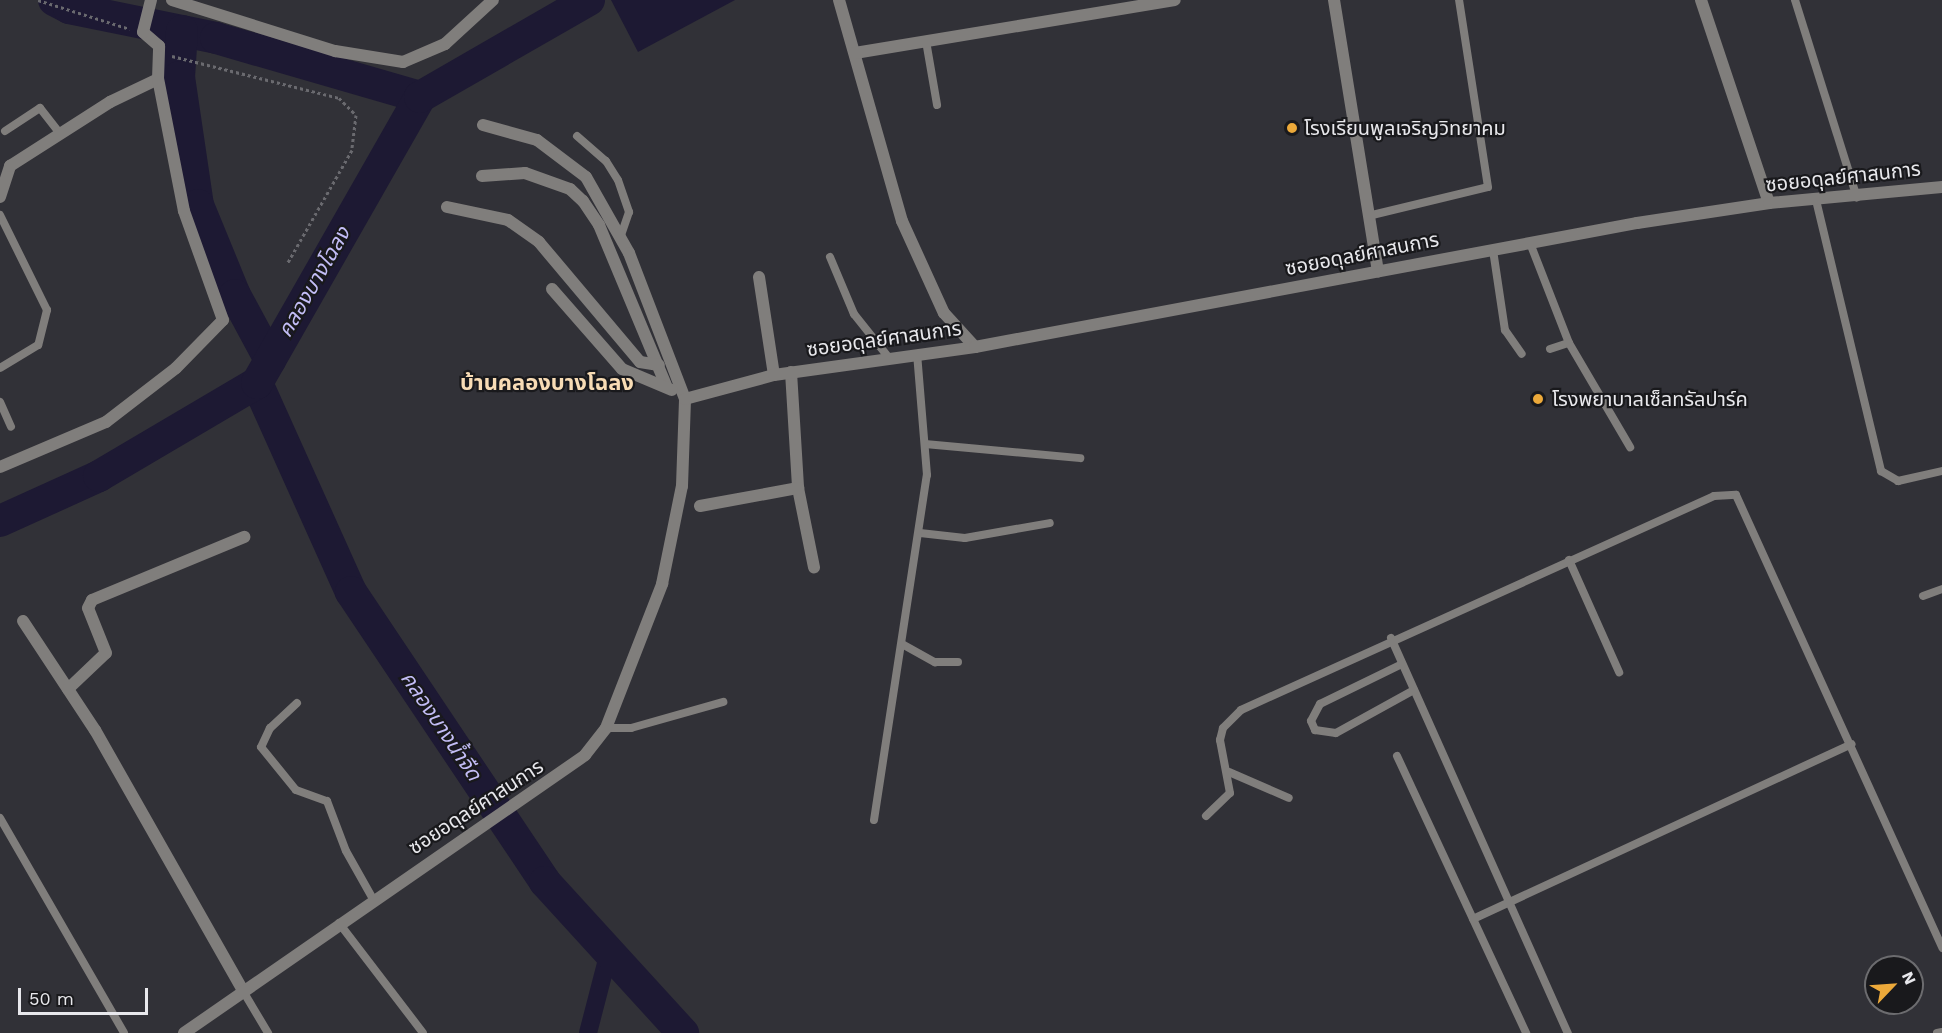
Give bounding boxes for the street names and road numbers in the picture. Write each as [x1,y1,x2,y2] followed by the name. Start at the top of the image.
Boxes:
[1764,157,1922,197] street label: ซอยอดุลย์ศาสนการ
[1283,227,1441,281] street label: ซอยอดุลย์ศาสนการ
[805,316,963,362] street label: ซอยอดุลย์ศาสนการ
[404,754,548,860] street label: ซอยอดุลย์ศาสนการ

